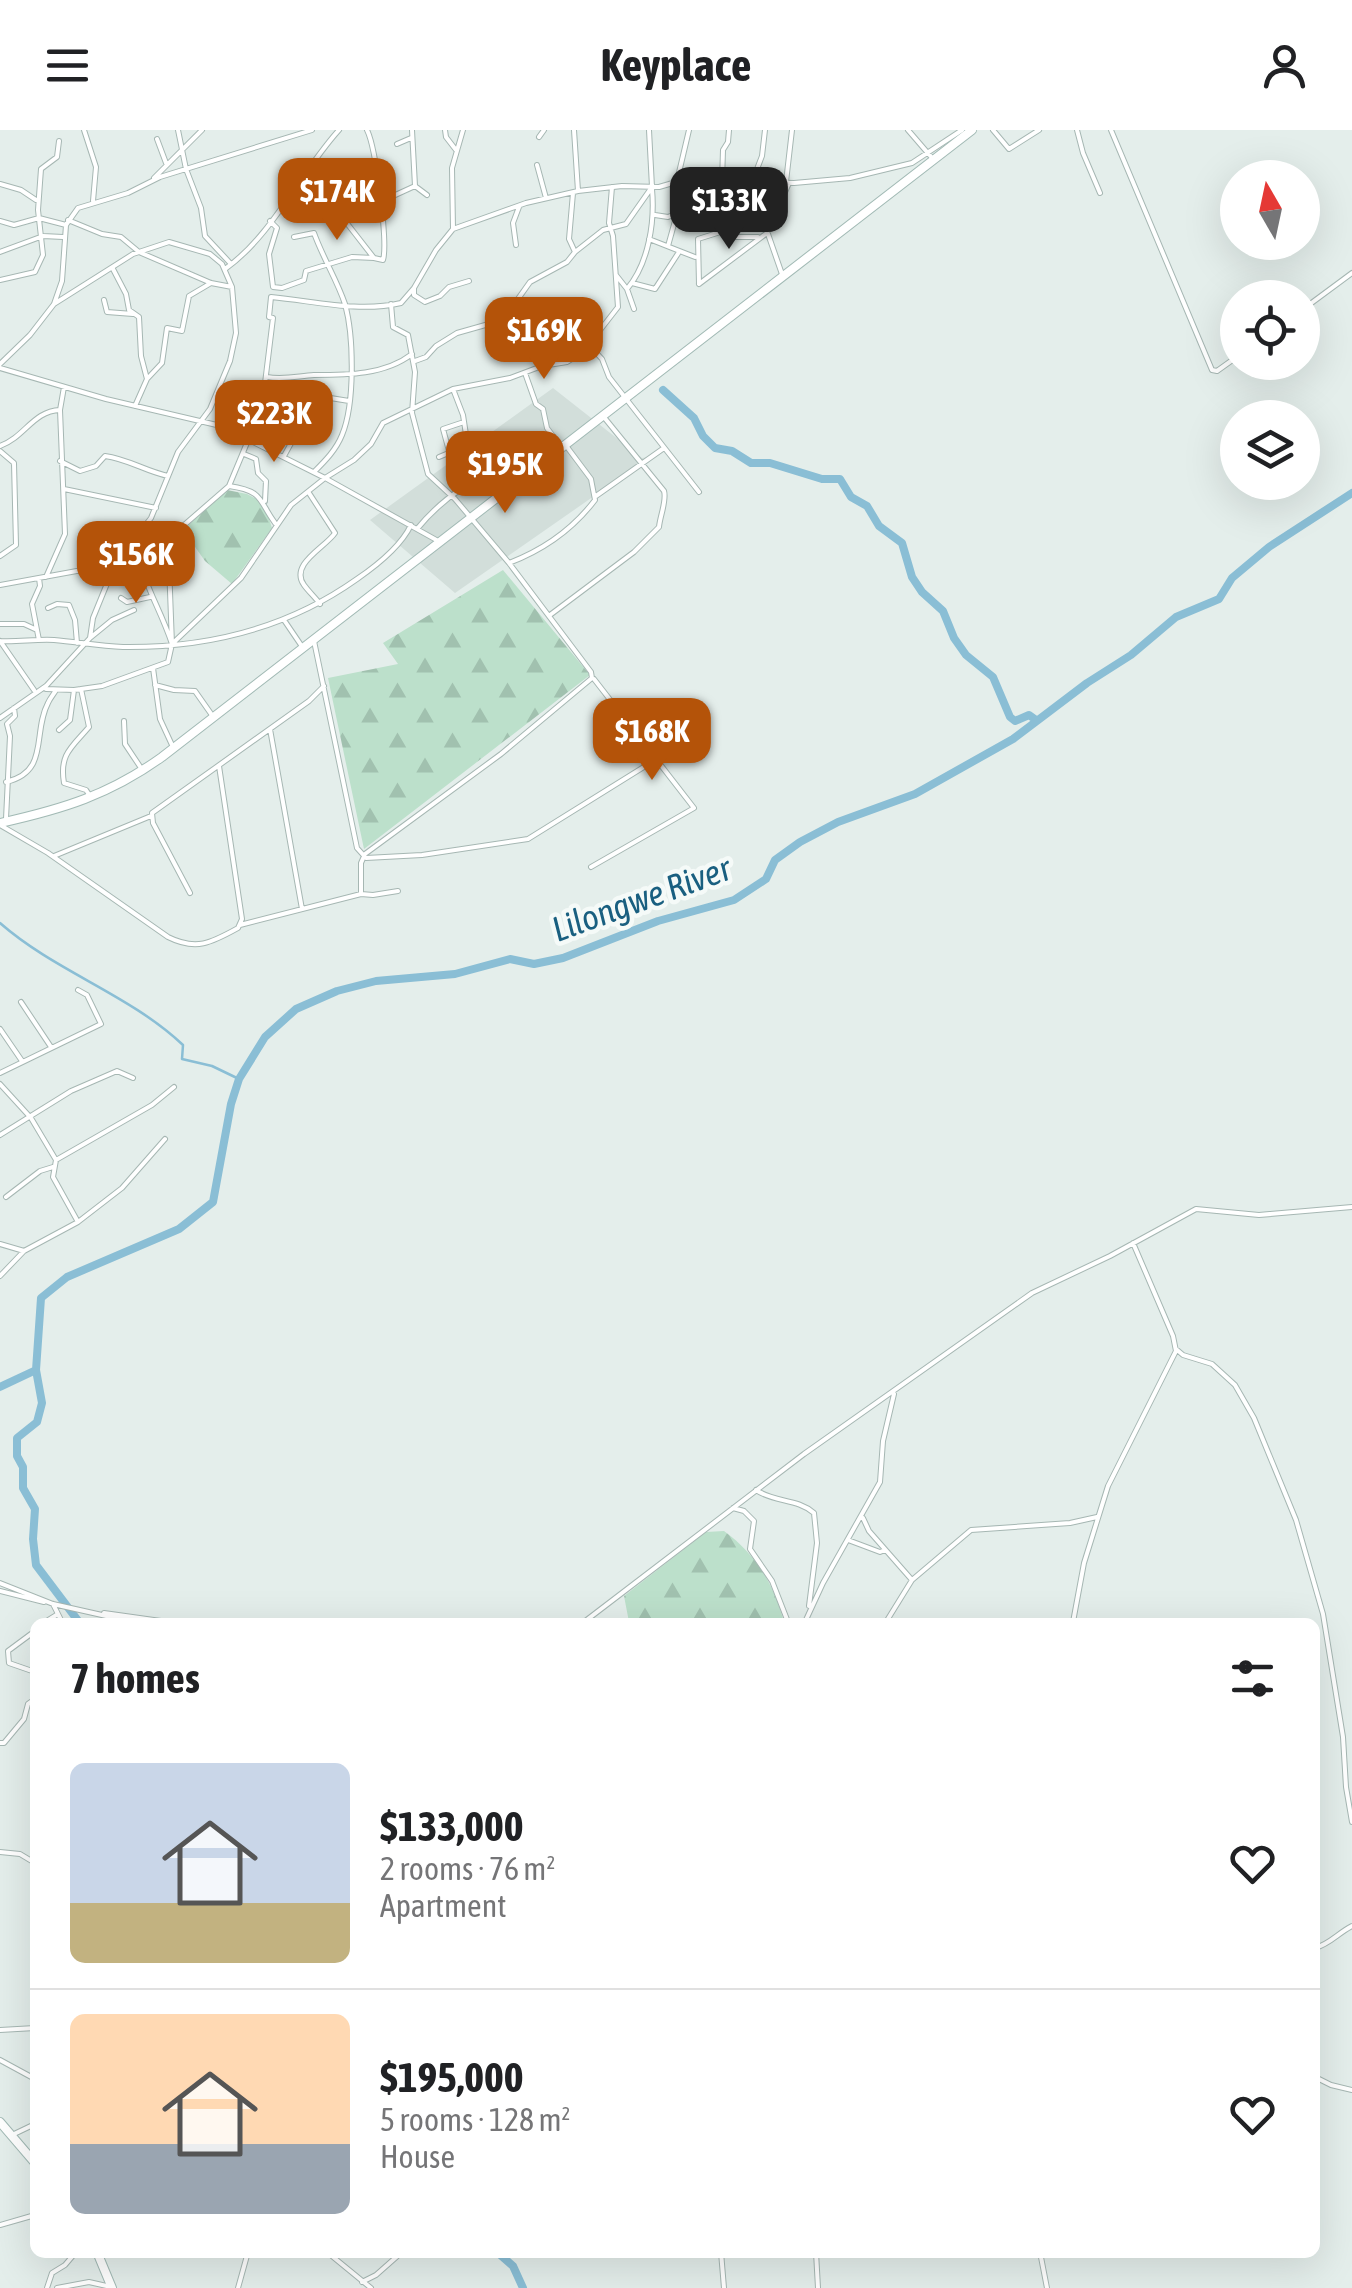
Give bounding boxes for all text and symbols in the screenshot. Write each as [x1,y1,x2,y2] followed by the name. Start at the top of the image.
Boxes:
[40,38,95,93] icon: menu
[1257,38,1312,93] icon: person
[601,39,751,91] text: Keyplace
[267,158,407,243] pin: $174K
[1220,160,1320,260] north arrow
[1220,160,1320,500] map controls
[659,167,799,252] pin: $133K
[300,172,374,209] text: $174K
[692,181,766,218] text: $133K
[1220,280,1320,380] button: locate
[474,297,614,382] pin: $169K
[507,311,581,348] text: $169K
[204,380,344,465] pin: $223K
[237,394,311,431] text: $223K
[1220,400,1320,500] button: layers
[435,431,575,516] pin: $195K
[468,445,542,482] text: $195K
[66,521,206,606] pin: $156K
[99,535,173,572] text: $156K
[582,698,722,783] pin: $168K
[615,712,689,749] text: $168K
[546,847,737,949] water label: Lilongwe River
[1225,1651,1280,1706] icon: filters
[70,1654,200,1702] text: 7 homes
[380,1802,524,1850] text: $133,000
[150,1803,270,1923] icon: home
[1225,1836,1280,1891] icon: heart
[380,1850,555,1887] text: 2 rooms · 76 m²
[380,1887,506,1924] text: Apartment
[380,2053,524,2101] text: $195,000
[150,2054,270,2174] icon: home
[1225,2087,1280,2142] icon: heart
[380,2101,570,2138] text: 5 rooms · 128 m²
[380,2138,455,2175] text: House

